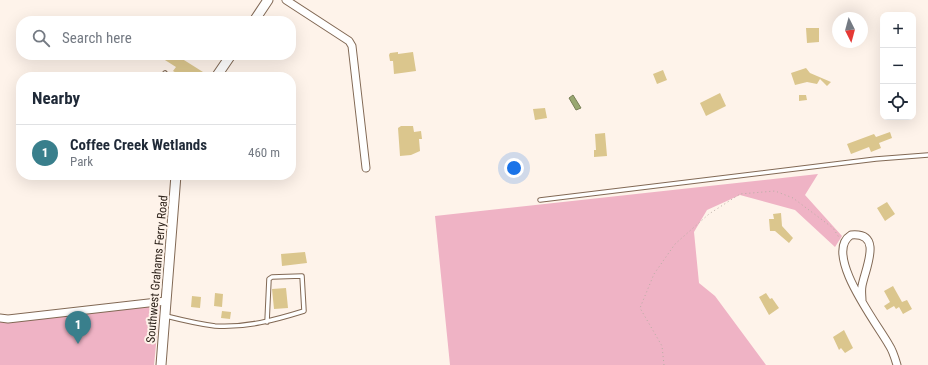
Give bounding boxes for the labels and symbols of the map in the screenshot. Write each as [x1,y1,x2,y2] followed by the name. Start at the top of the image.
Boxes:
[832,12,868,48] north arrow
[504,158,524,178] your location
[144,195,170,343] street label: Southwest Grahams Ferry Road
[65,311,91,344] pin: 1

